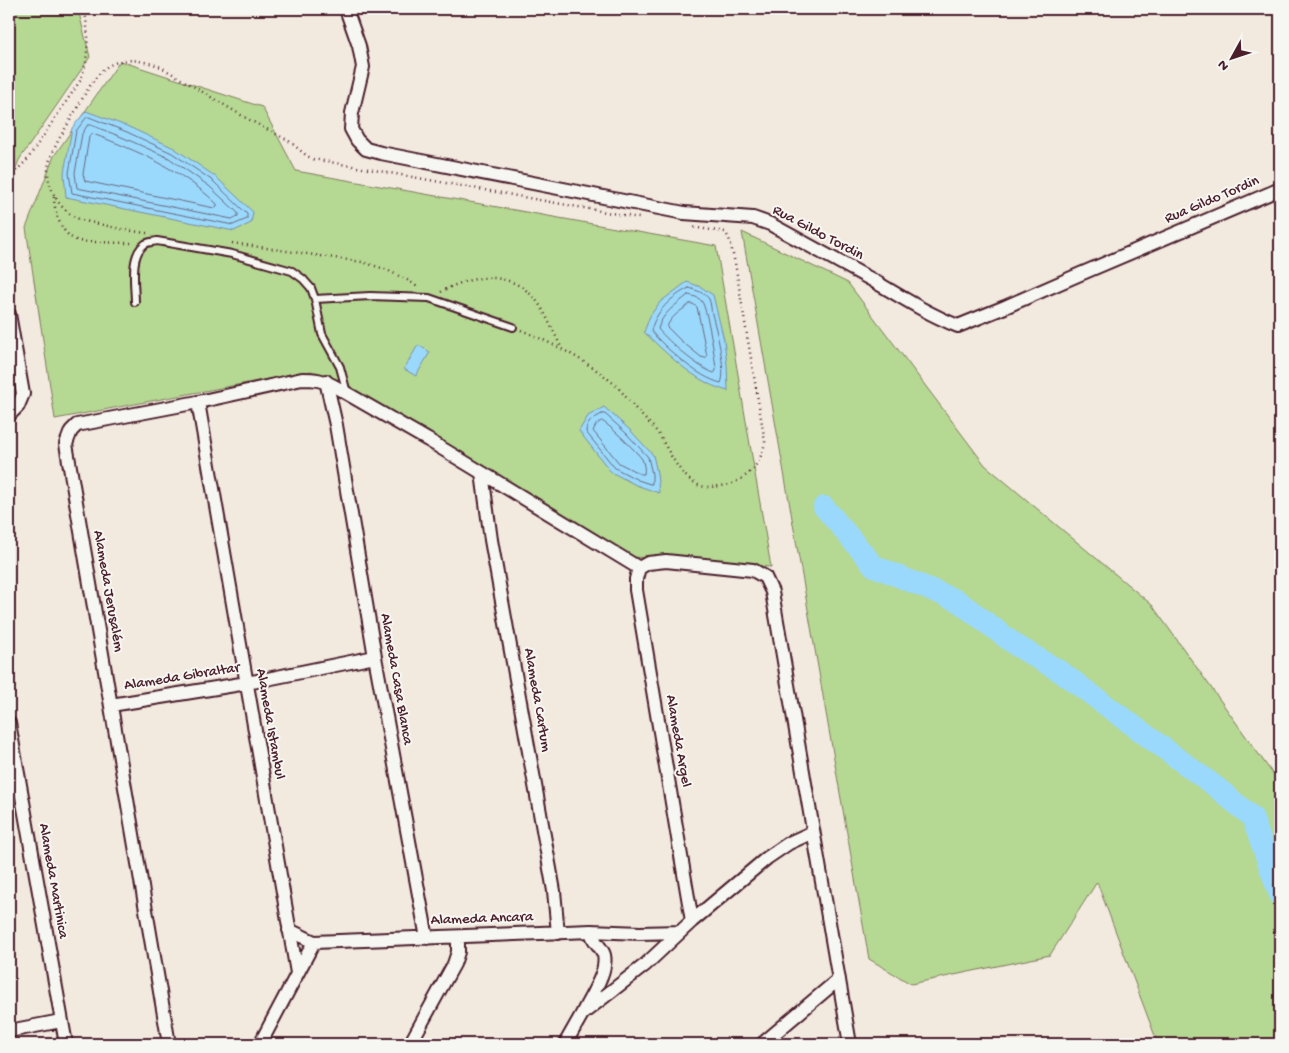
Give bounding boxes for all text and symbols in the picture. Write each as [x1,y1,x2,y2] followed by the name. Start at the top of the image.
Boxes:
[1206,32,1256,82] north arrow
[1215,56,1233,74] text: N
[1162,172,1262,228] street label: Rua Gildo Tordin
[769,201,867,265] street label: Rua Gildo Tordin
[88,529,128,654] street label: Alameda Jerusalém
[376,612,417,747] street label: Alameda Casa Blanca
[519,647,555,754] street label: Alameda Cartum
[123,659,243,695] street label: Alameda Gibraltar
[251,667,289,781] street label: Alameda Istambul
[661,694,695,788] street label: Alameda Argel
[34,822,72,941] street label: Alameda Martinica
[430,908,534,930] street label: Alameda Ancara

